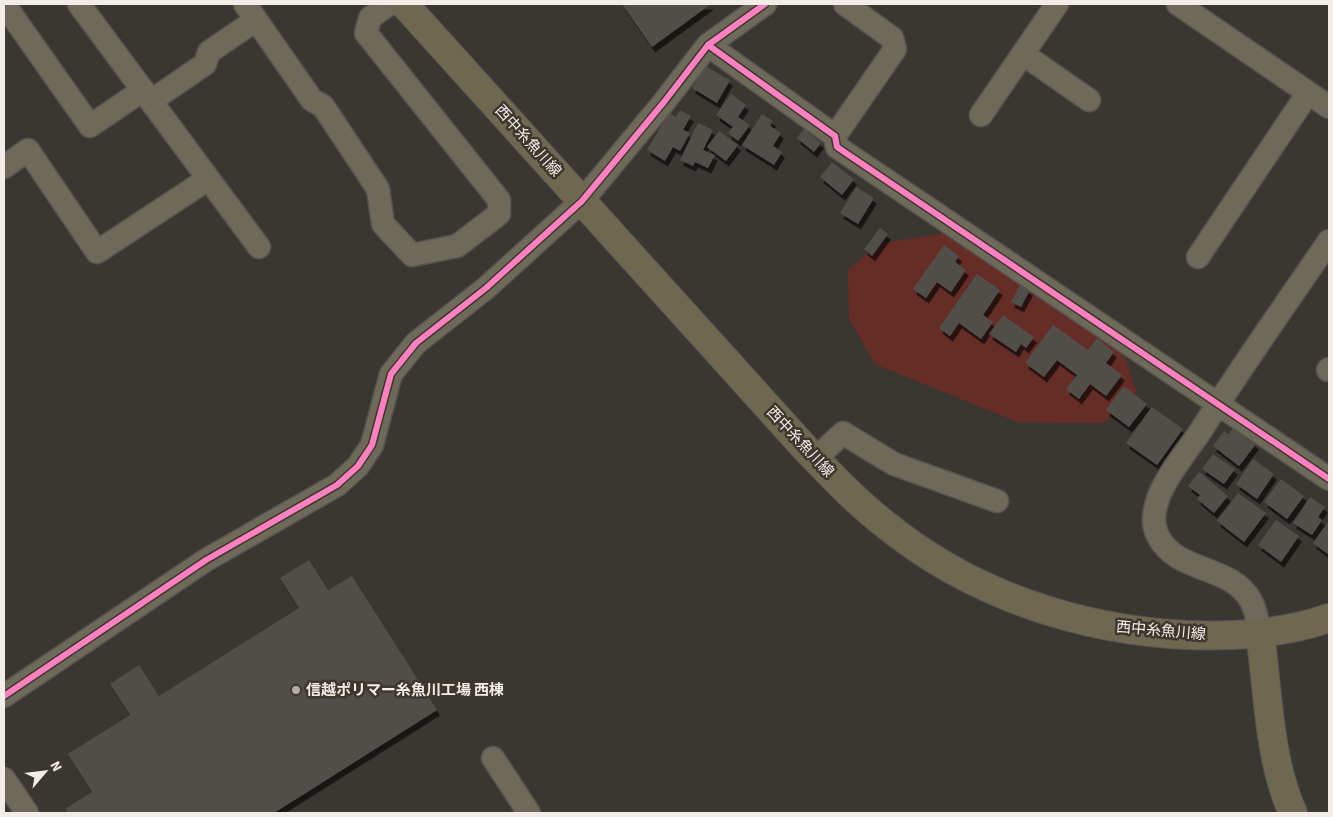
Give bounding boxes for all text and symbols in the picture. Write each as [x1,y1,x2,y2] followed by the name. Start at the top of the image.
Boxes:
[490,101,566,181] street label: 西中糸魚川線
[762,402,838,482] street label: 西中糸魚川線
[1115,617,1207,645] street label: 西中糸魚川線
[306,680,504,701] place label: 信越ポリマー糸魚川工場 西棟
[290,684,302,696] marker: 信越ポリマー糸魚川工場 西棟
[20,747,70,797] north arrow
[45,758,67,775] text: N

